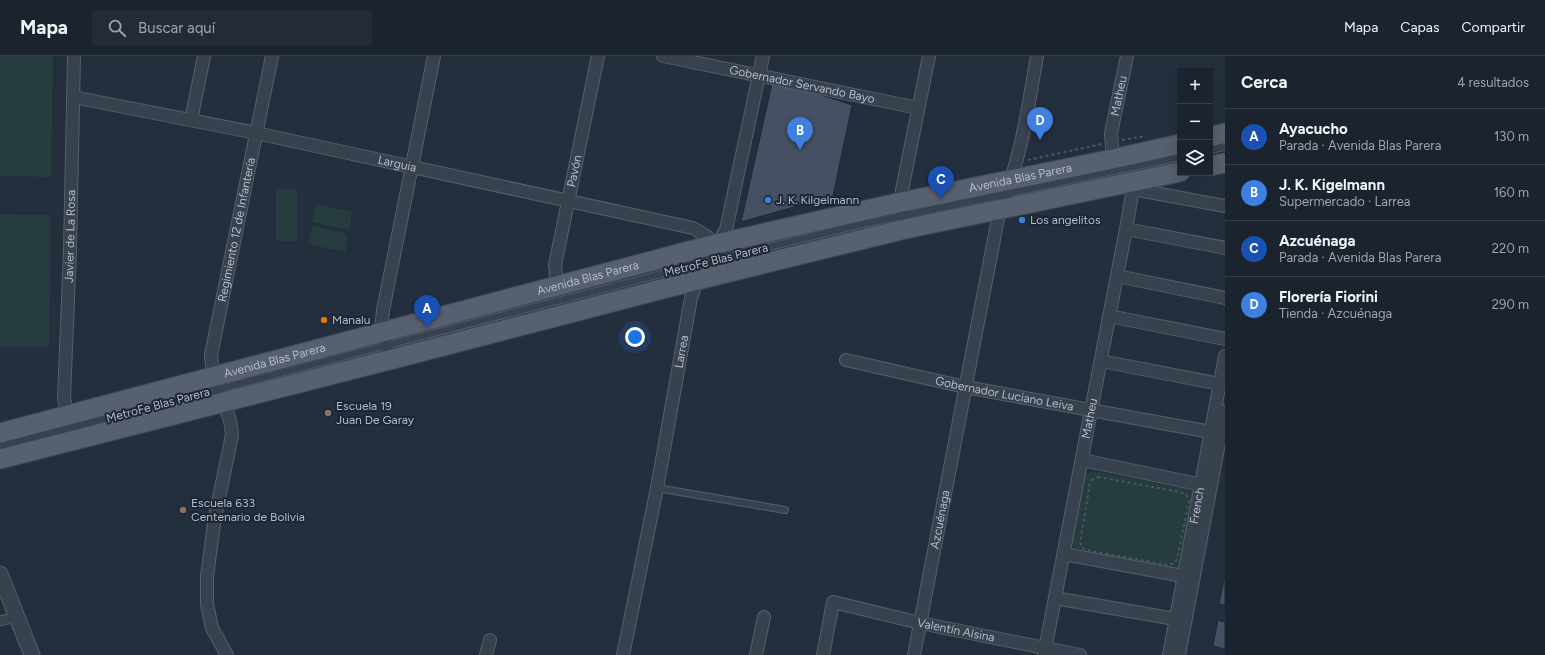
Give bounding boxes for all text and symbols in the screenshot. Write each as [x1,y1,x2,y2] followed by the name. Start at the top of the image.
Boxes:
[92,10,372,46] search box
[20,16,68,39] text: Mapa
[106,17,128,39] icon: search
[138,19,215,37] text: Buscar aquí
[1344,19,1378,36] text: Mapa
[1400,19,1439,36] text: Capas
[1461,19,1525,36] text: Compartir
[728,63,876,106] street label: Gobernador Servando Bayo
[1177,68,1213,176] map controls
[1177,68,1213,104] button: +
[1241,72,1288,92] text: Cerca
[1108,74,1130,117] street label: Matheu
[1457,75,1529,90] text: 4 resultados
[1177,104,1213,140] button: −
[1027,107,1053,140] pin: D
[787,117,813,150] pin: B
[1279,120,1348,138] text: Ayacucho
[1249,129,1259,144] text: A
[1494,129,1529,144] text: 130 m
[1279,138,1441,153] text: Parada · Avenida Blas Parera
[1177,140,1213,176] button: layers
[377,153,418,175] street label: Larguia
[564,153,585,188] street label: Pavón
[215,156,258,303] street label: Regimiento 12 de Infantería
[968,161,1073,195] street label: Avenida Blas Parera
[928,166,954,199] pin: C
[1279,176,1385,194] text: J. K. Kigelmann
[1250,185,1258,200] text: B
[1494,185,1529,200] text: 160 m
[62,190,78,283] street label: Javier de La Rosa
[776,193,859,207] place label: J. K. Kilgelmann
[1279,194,1410,209] text: Supermercado · Larrea
[763,195,773,205] marker: J. K. Kilgelmann
[1030,213,1101,227] place label: Los angelitos
[1017,215,1027,225] marker: Los angelitos
[1279,232,1355,250] text: Azcuénaga
[663,240,769,280] street label: MetroFe Blas Parera
[1249,241,1259,256] text: C
[1492,241,1529,256] text: 220 m
[1279,250,1441,265] text: Parada · Avenida Blas Parera
[535,258,640,298] street label: Avenida Blas Parera
[1279,288,1378,306] text: Florería Fiorini
[414,295,440,328] pin: A
[1249,297,1259,312] text: D
[1492,297,1529,312] text: 290 m
[1279,306,1392,321] text: Tienda · Azcuénaga
[332,313,370,327] place label: Manalu
[319,315,329,325] marker: Manalu
[625,327,645,347] your location
[672,334,691,369] street label: Larrea
[222,340,327,381] street label: Avenida Blas Parera
[934,373,1075,414] street label: Gobernador Luciano Leiva
[105,384,211,426] street label: MetroFe Blas Parera
[1079,397,1100,440] street label: Matheu
[336,399,415,427] place label: Escuela 19 Juan De Garay
[323,408,333,418] marker: Escuela 19 Juan De Garay
[1187,486,1207,525] street label: French
[928,489,953,550] street label: Azcuénaga
[191,496,305,524] place label: Escuela 633 Centenario de Bolivia
[178,505,188,515] marker: Escuela 633 Centenario de Bolivia
[916,616,996,645] street label: Valentín Alsina

